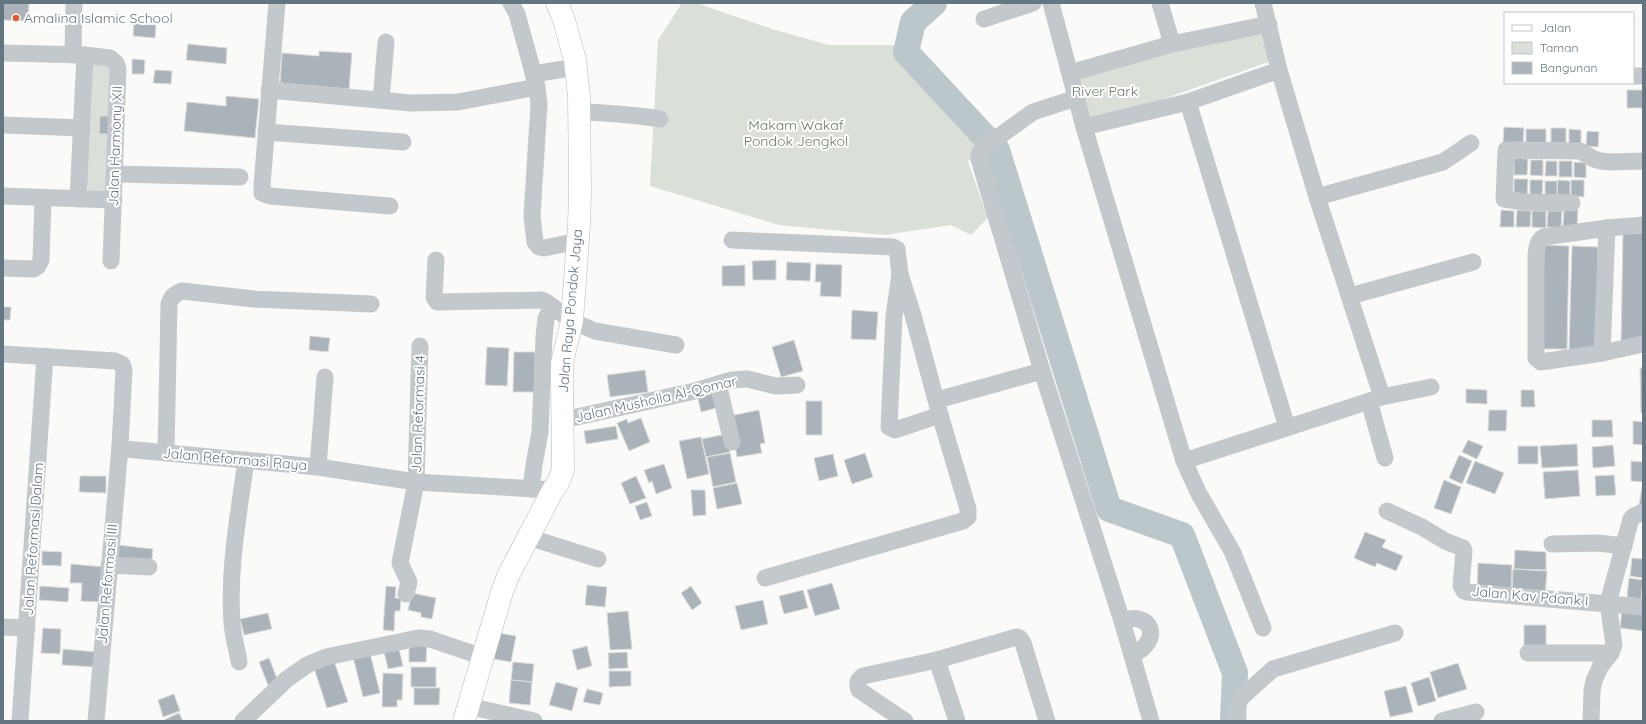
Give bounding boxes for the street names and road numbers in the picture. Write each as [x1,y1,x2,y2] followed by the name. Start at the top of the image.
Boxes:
[104,85,126,207] street label: Jalan Harmony XII
[554,228,586,394] street label: Jalan Raya Pondok Jaya
[407,355,429,473] street label: Jalan Reformasi 4
[574,372,739,426] street label: Jalan Musholla Al-Qomar
[162,444,308,474] street label: Jalan Reformasi Raya
[19,462,47,616] street label: Jalan Reformasi Dalam
[93,523,121,645] street label: Jalan Reformasi III
[1471,582,1589,610] street label: Jalan Kav Pdank I

